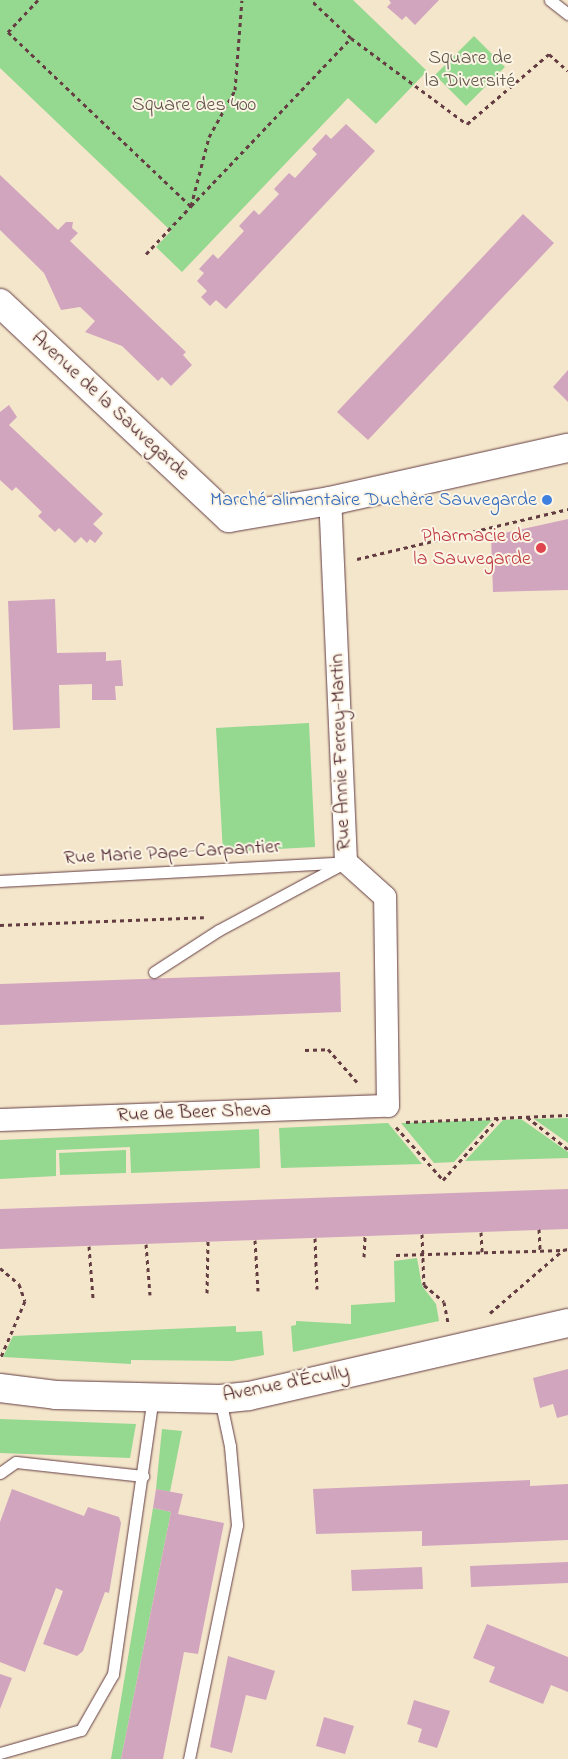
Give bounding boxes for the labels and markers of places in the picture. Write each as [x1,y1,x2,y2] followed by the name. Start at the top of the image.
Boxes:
[210,488,537,512] place label: Marché alimentaire Duchère Sauvegarde
[541,494,553,506] marker: Marché alimentaire Duchère Sauvegarde
[413,524,531,571] place label: Pharmacie de la Sauvegarde
[535,542,547,554] marker: Pharmacie de la Sauvegarde

